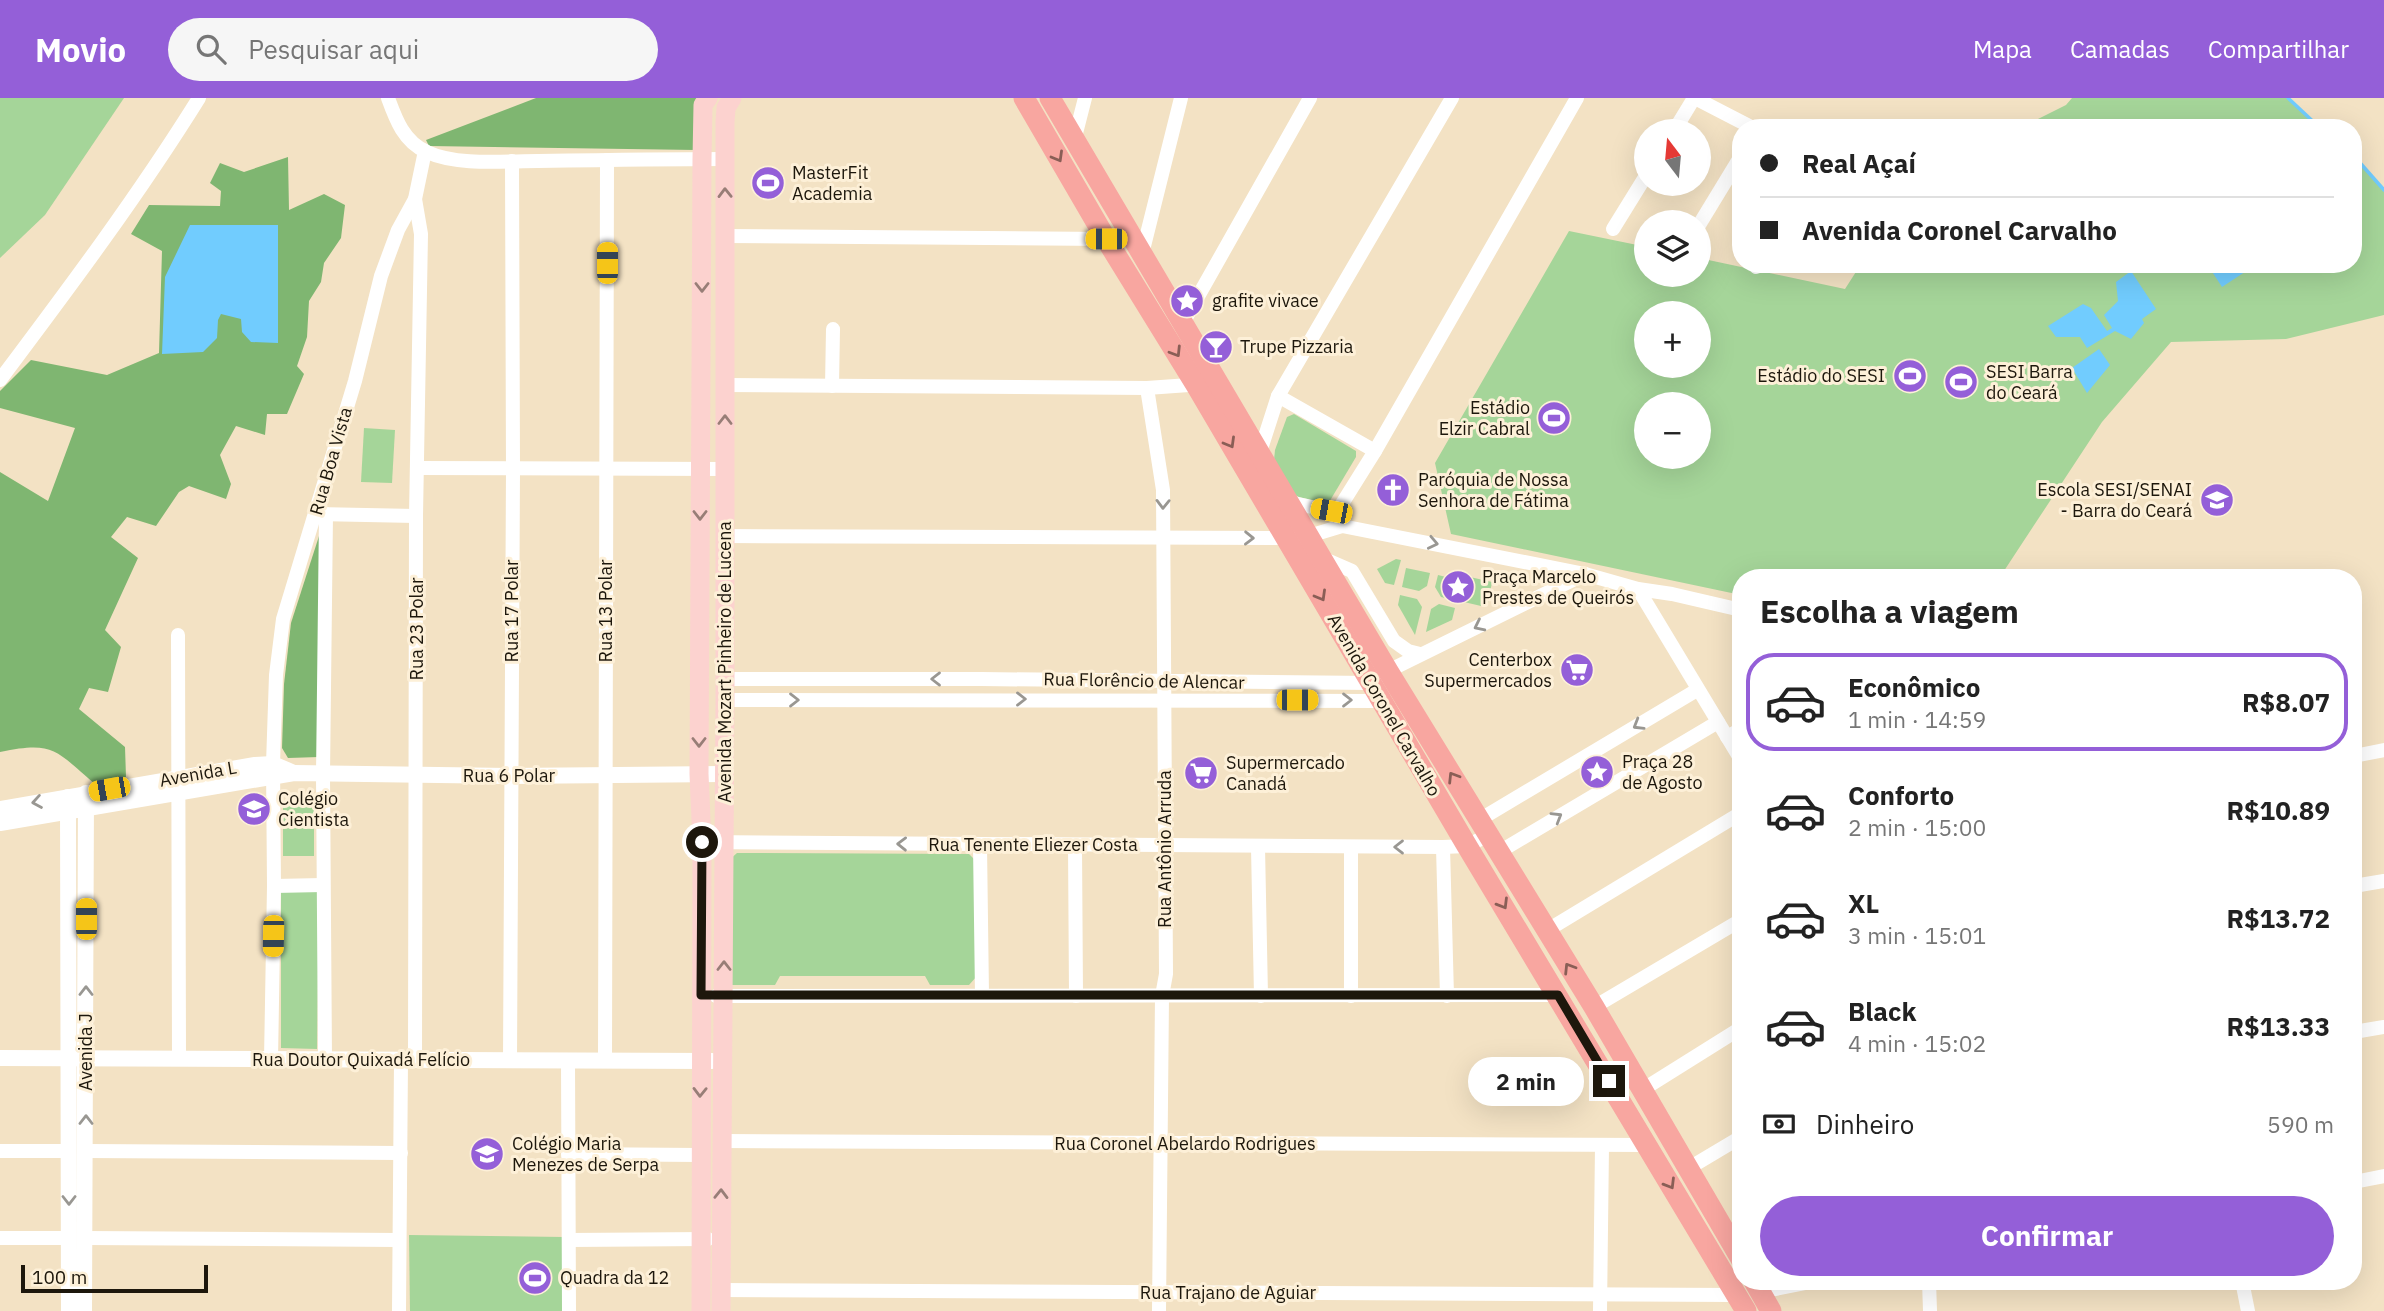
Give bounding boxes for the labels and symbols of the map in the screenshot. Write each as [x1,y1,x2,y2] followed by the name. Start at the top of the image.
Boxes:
[1634,119,1712,196] north arrow
[1050,150,1063,162] one-way arrow
[792,161,873,205] place label: MasterFit Academia
[749,164,787,202] sports icon: MasterFit Academia
[717,187,733,198] one-way arrow
[1086,229,1128,250] car
[597,242,618,284] car
[1168,282,1206,320] place icon: grafite vivace
[694,283,710,293] one-way arrow
[1212,289,1319,312] place label: grafite vivace
[1197,328,1235,366] bar icon: Trupe Pizzaria
[1240,335,1354,358] place label: Trupe Pizzaria
[1167,344,1180,357] one-way arrow
[1891,357,1929,395] sports icon: Estádio do SESI
[1986,360,2073,404] place label: SESI Barra do Ceará
[1942,363,1980,401] sports icon: SESI Barra do Ceará
[1757,364,1885,387] place label: Estádio do SESI
[1439,396,1530,440] place label: Estádio Elzir Cabral
[1535,399,1573,437] sports icon: Estádio Elzir Cabral
[304,404,357,518] street label: Rua Boa Vista
[717,415,733,425] one-way arrow
[1222,436,1235,449] one-way arrow
[1418,468,1569,512] place label: Paróquia de Nossa Senhora de Fátima
[1374,471,1412,509] church icon: Paróquia de Nossa Senhora de Fátima
[2037,478,2192,522] place label: Escola SESI/SENAI - Barra do Ceará
[2198,481,2236,519] school or university icon: Escola SESI/SENAI - Barra do Ceará
[1309,497,1354,525] car
[1155,499,1171,510] one-way arrow
[692,510,708,521] one-way arrow
[713,521,736,803] street label: Avenida Mozart Pinheiro de Lucena
[1244,530,1255,545] one-way arrow
[1427,535,1439,550] one-way arrow
[500,559,523,663] street label: Rua 17 Polar
[594,559,617,663] street label: Rua 13 Polar
[1482,565,1634,609] place label: Praça Marcelo Prestes de Queirós
[1439,568,1477,606] place icon: Praça Marcelo Prestes de Queirós
[405,577,428,681] street label: Rua 23 Polar
[1312,589,1325,602] one-way arrow
[1323,609,1446,800] street label: Avenida Coronel Carvalho
[1474,617,1486,631] one-way arrow
[1424,648,1552,692] place label: Centerbox Supermercados
[1558,651,1596,689] supermarket icon: Centerbox Supermercados
[1043,667,1245,694] street label: Rua Florêncio de Alencar
[930,671,941,687] one-way arrow
[1277,690,1319,711] car
[1016,691,1027,707] one-way arrow
[789,692,799,708] one-way arrow
[1342,692,1352,708] one-way arrow
[1633,717,1646,730] one-way arrow
[691,738,707,748] one-way arrow
[1622,750,1703,794] place label: Praça 28 de Agosto
[1226,751,1345,795] place label: Supermercado Canadá
[1578,753,1616,791] place icon: Praça 28 de Agosto
[1182,754,1220,792] supermarket icon: Supermercado Canadá
[158,755,238,792] street label: Avenida L
[463,764,556,787] street label: Rua 6 Polar
[1153,770,1176,928] street label: Rua Antônio Arruda
[1448,771,1461,784] one-way arrow
[87,775,132,803] car
[278,787,350,831] place label: Colégio Cientista
[235,790,273,828] school or university icon: Colégio Cientista
[31,794,43,809] one-way arrow
[1550,812,1563,825] one-way arrow
[686,826,718,858] route start
[928,833,1138,856] street label: Rua Tenente Eliezer Costa
[896,836,907,852] one-way arrow
[1393,839,1404,855] one-way arrow
[1495,897,1508,910] one-way arrow
[76,898,97,940] car
[263,915,284,957] car
[716,961,732,971] one-way arrow
[1565,963,1578,976] one-way arrow
[78,985,94,995] one-way arrow
[74,1013,97,1091] street label: Avenida J
[252,1048,470,1071] street label: Rua Doutor Quixadá Felício
[1469,1056,1584,1105] callout: 2 min
[1593,1065,1625,1097] route end
[692,1087,708,1098] one-way arrow
[78,1115,94,1125] one-way arrow
[512,1132,660,1176] place label: Colégio Maria Menezes de Serpa
[1054,1132,1316,1155] street label: Rua Coronel Abelardo Rodrigues
[468,1135,506,1173] school or university icon: Colégio Maria Menezes de Serpa
[1662,1176,1675,1189] one-way arrow
[713,1188,729,1199] one-way arrow
[61,1196,77,1206] one-way arrow
[516,1259,554,1297] sports icon: Quadra da 12
[21,1262,208,1294] scale bar
[560,1266,669,1289] place label: Quadra da 12
[1140,1281,1317,1304] street label: Rua Trajano de Aguiar

